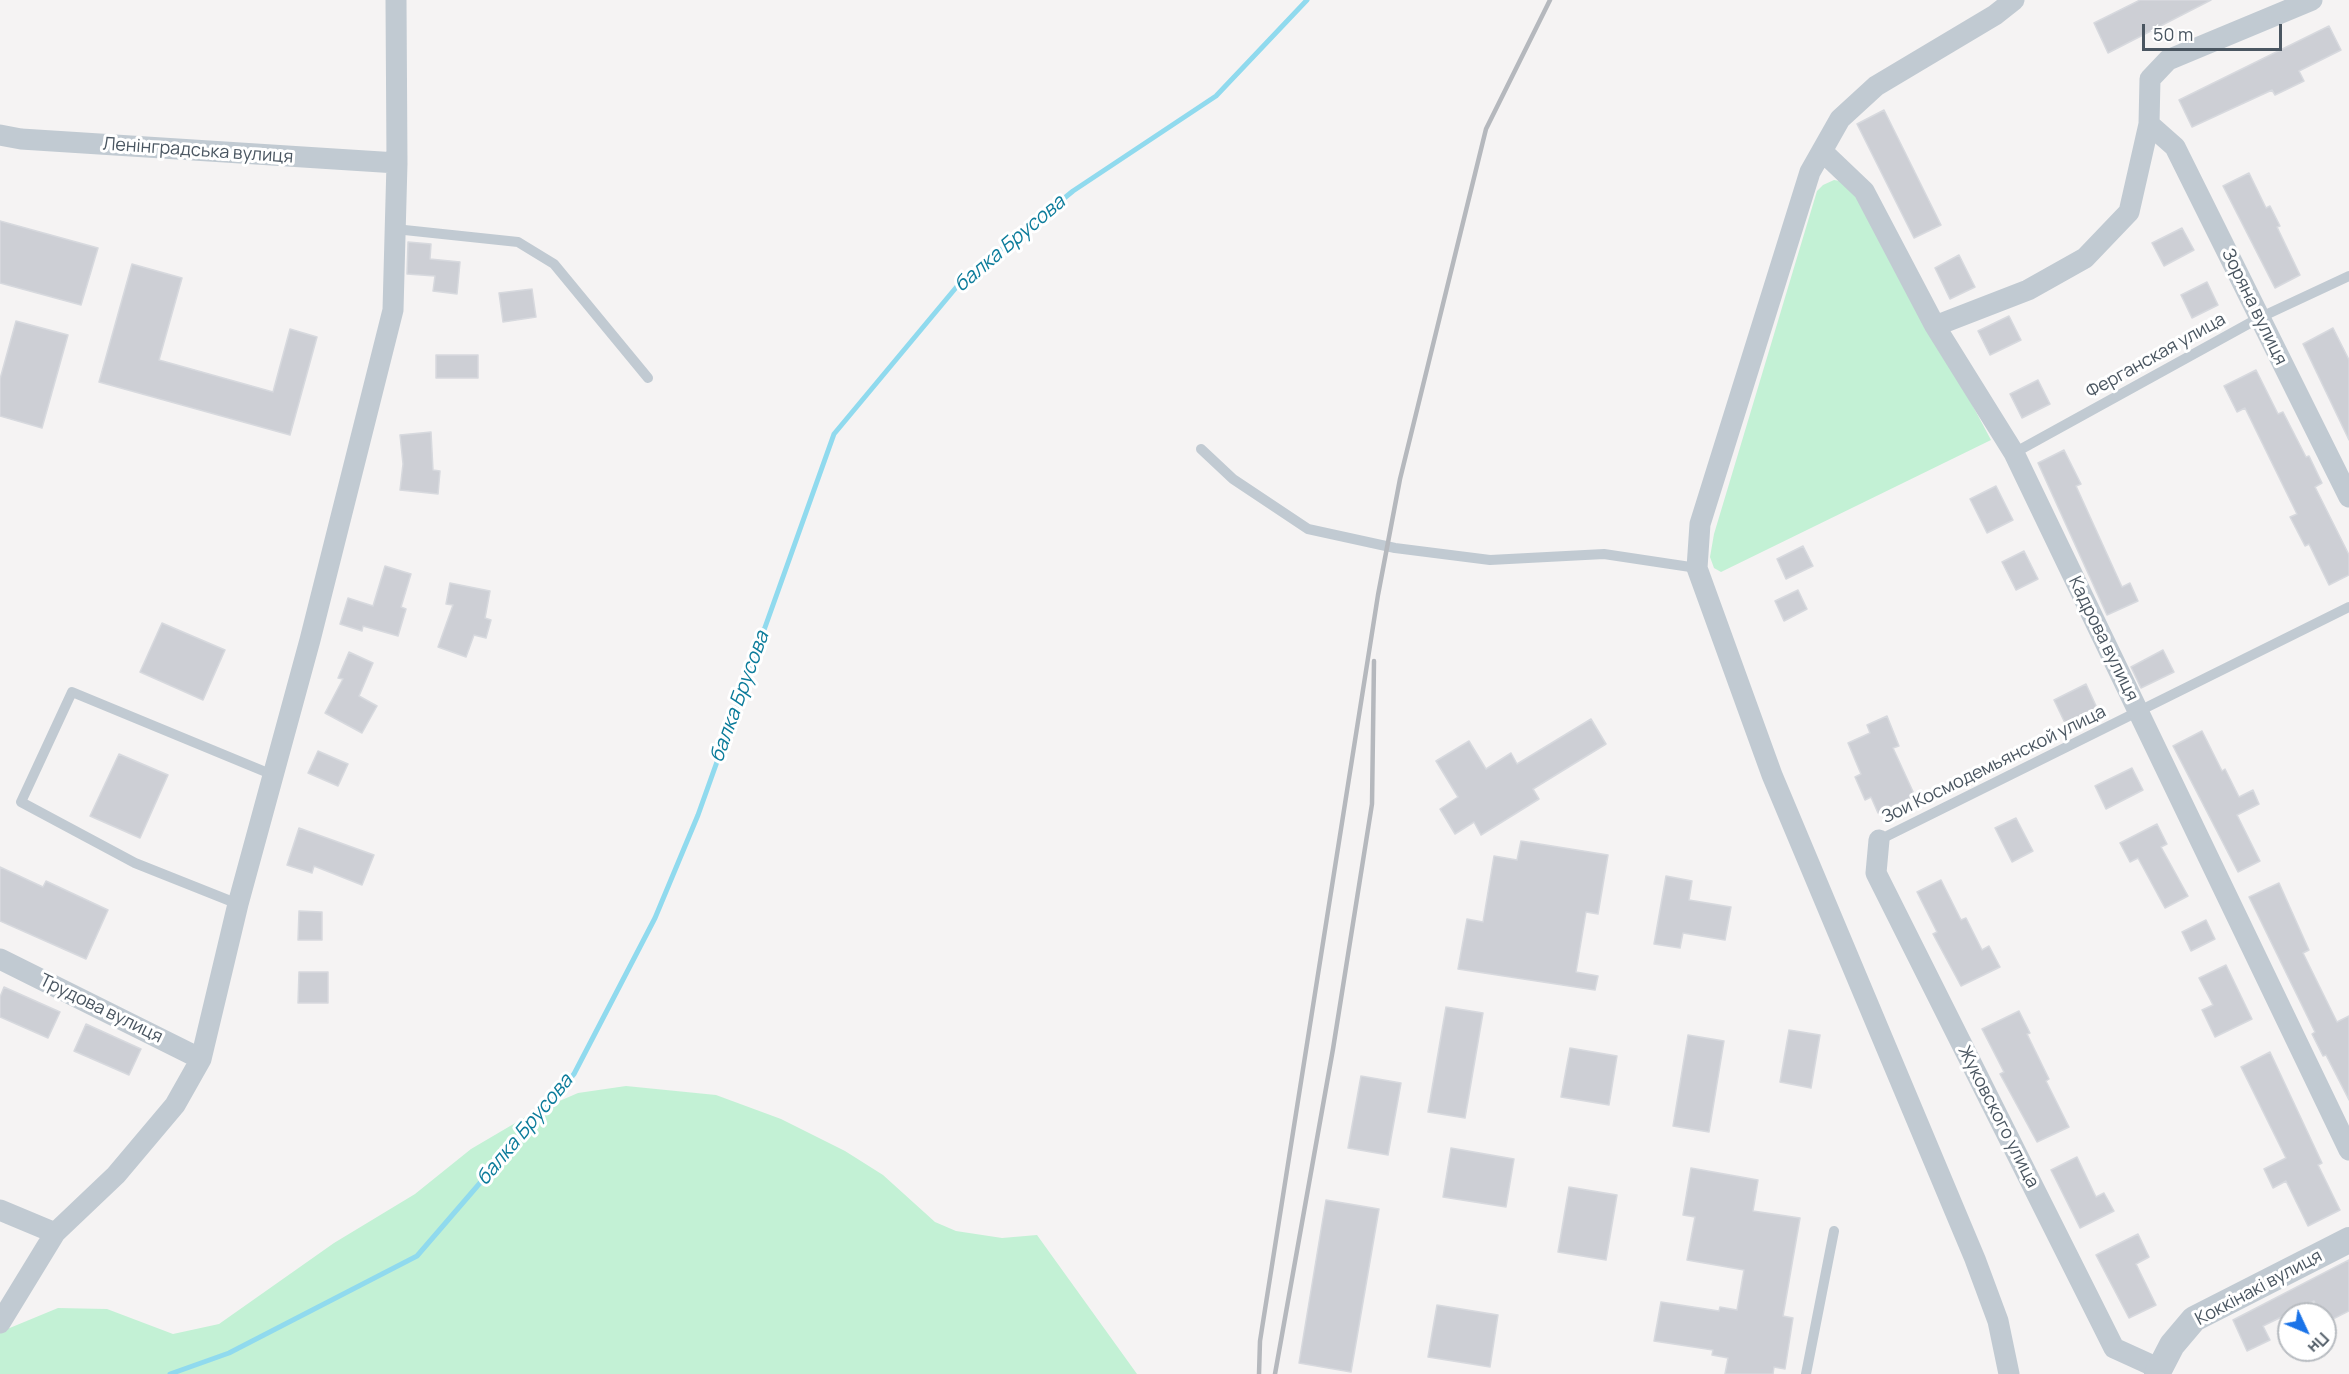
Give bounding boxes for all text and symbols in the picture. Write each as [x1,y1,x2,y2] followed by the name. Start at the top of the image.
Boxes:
[2145,12,2284,50] scale bar
[2153,22,2193,46] text: 50 m
[102,134,294,168] street label: Ленінградська вулиця
[950,191,1070,297] water label: балка Брусова
[2217,245,2291,369] street label: Зоряна вулиця
[2083,309,2229,403] street label: Ферганская улица
[2063,573,2143,705] street label: Кадрова вулиця
[705,628,775,766] water label: балка Брусова
[1878,701,2110,829] street label: Зои Космодемьянской улица
[36,970,166,1048] street label: Трудова вулиця
[1953,1042,2043,1192] street label: Жуковского улица
[472,1070,578,1190] water label: балка Брусова
[2192,1245,2326,1331] street label: Коккінакі вулиця
[2277,1302,2337,1362] north arrow
[2303,1328,2334,1358] text: Пн

